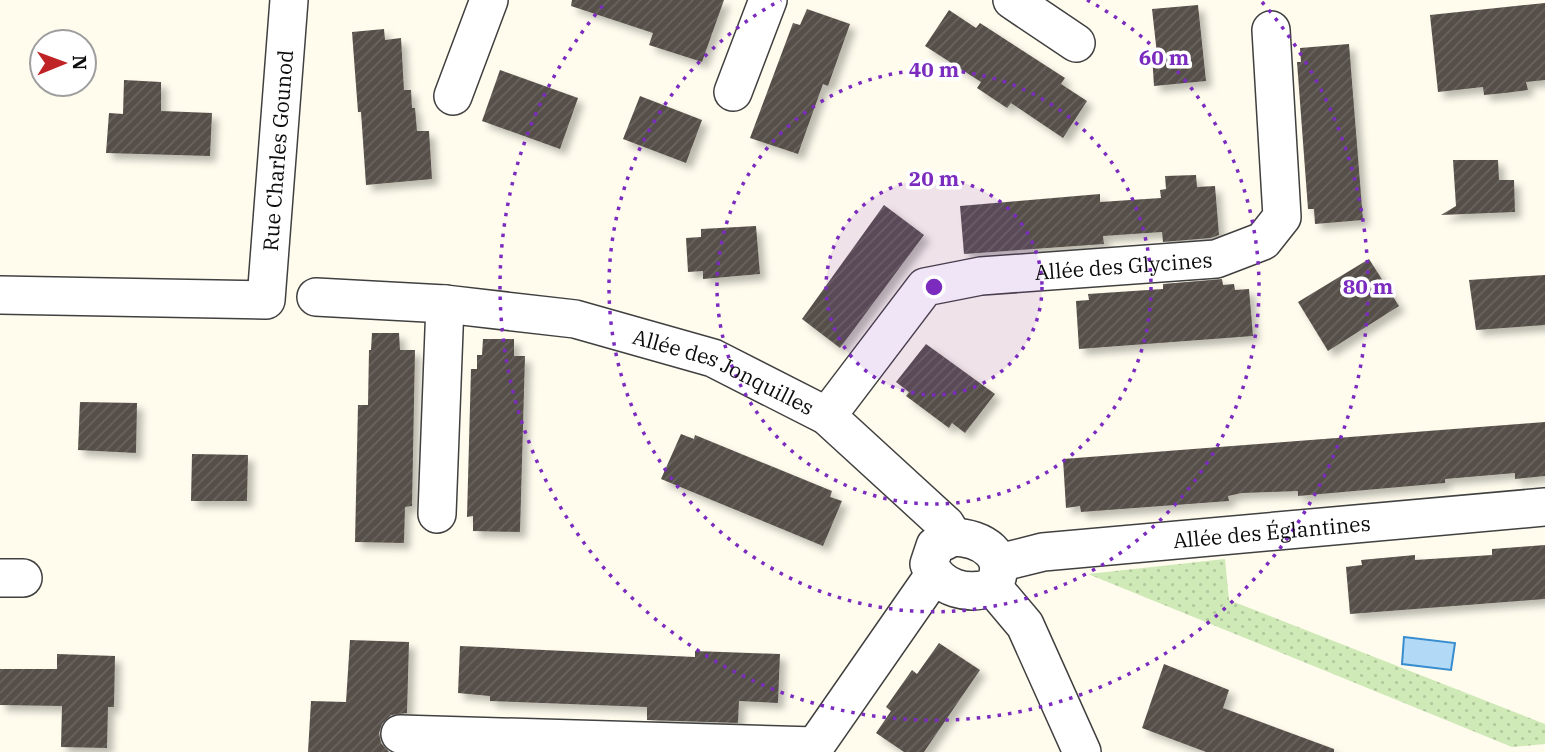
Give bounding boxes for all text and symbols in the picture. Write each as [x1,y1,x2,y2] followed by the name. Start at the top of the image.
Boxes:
[28,28,98,98] north arrow
[1139,43,1189,71] text: 60 m
[256,49,299,252] street label: Rue Charles Gounod
[68,55,92,70] text: N
[909,55,959,83] text: 40 m
[909,164,959,192] text: 20 m
[1034,245,1213,286] street label: Allée des Glycines
[1343,272,1393,300] text: 80 m
[922,275,946,299] centre of rings
[630,322,819,421] street label: Allée des Jonquilles
[1172,509,1372,554] street label: Allée des Églantines

